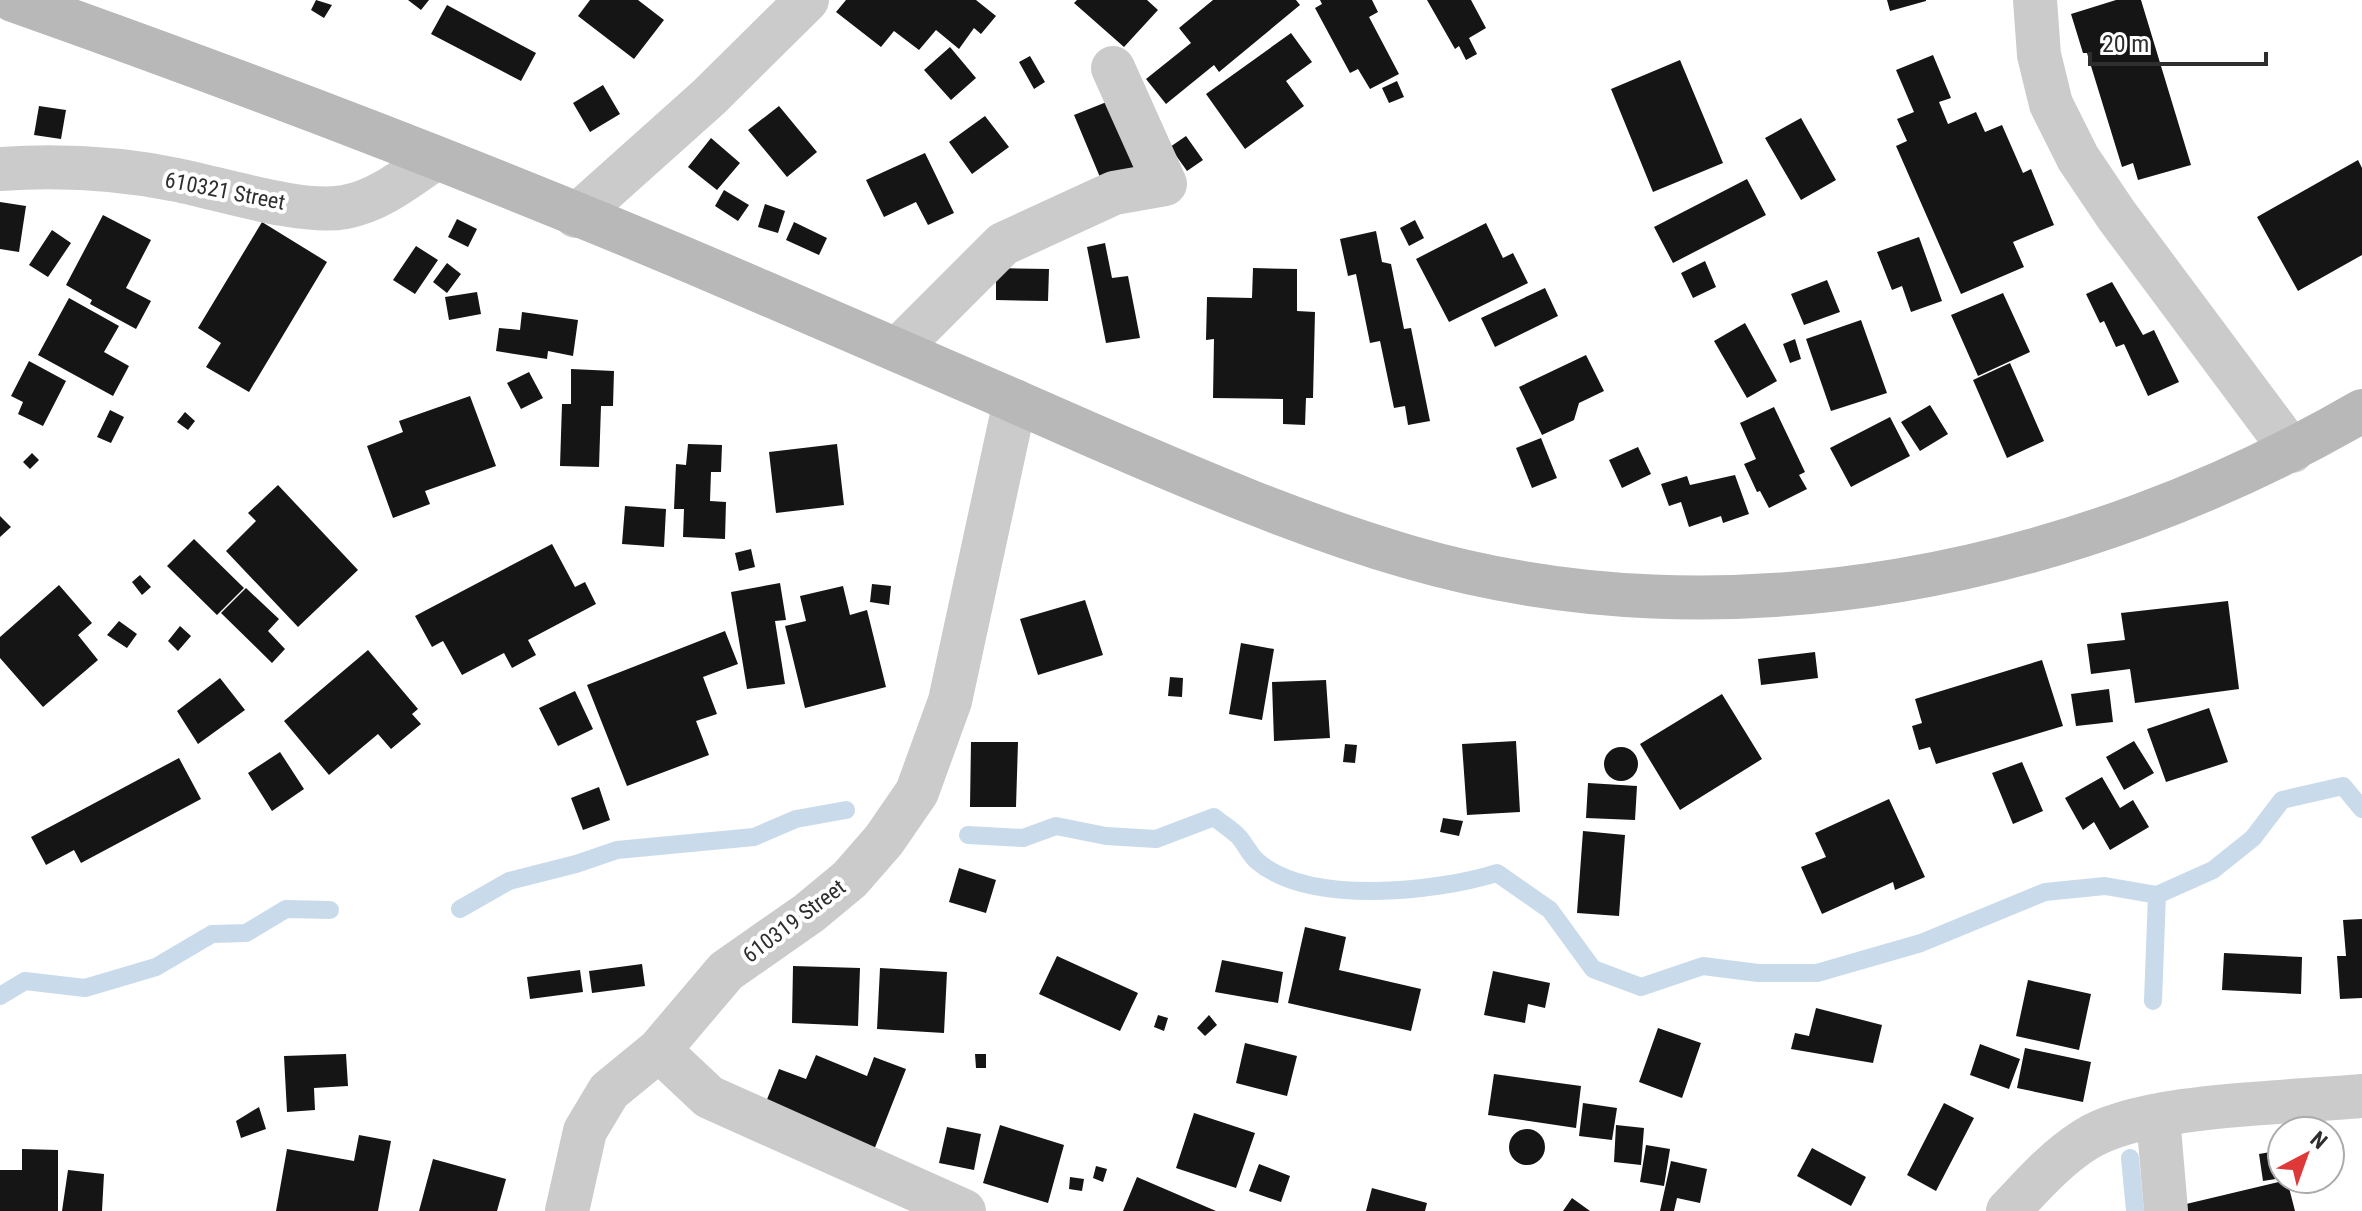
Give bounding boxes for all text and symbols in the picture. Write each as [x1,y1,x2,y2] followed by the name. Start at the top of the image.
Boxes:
[2090,16,2266,66] scale bar
[2102,30,2149,58] text: 20 m
[163,167,287,215] street label: 610321 Street
[738,874,850,968] street label: 610319 Street
[2266,1115,2346,1195] north arrow
[2306,1126,2332,1154] text: N

